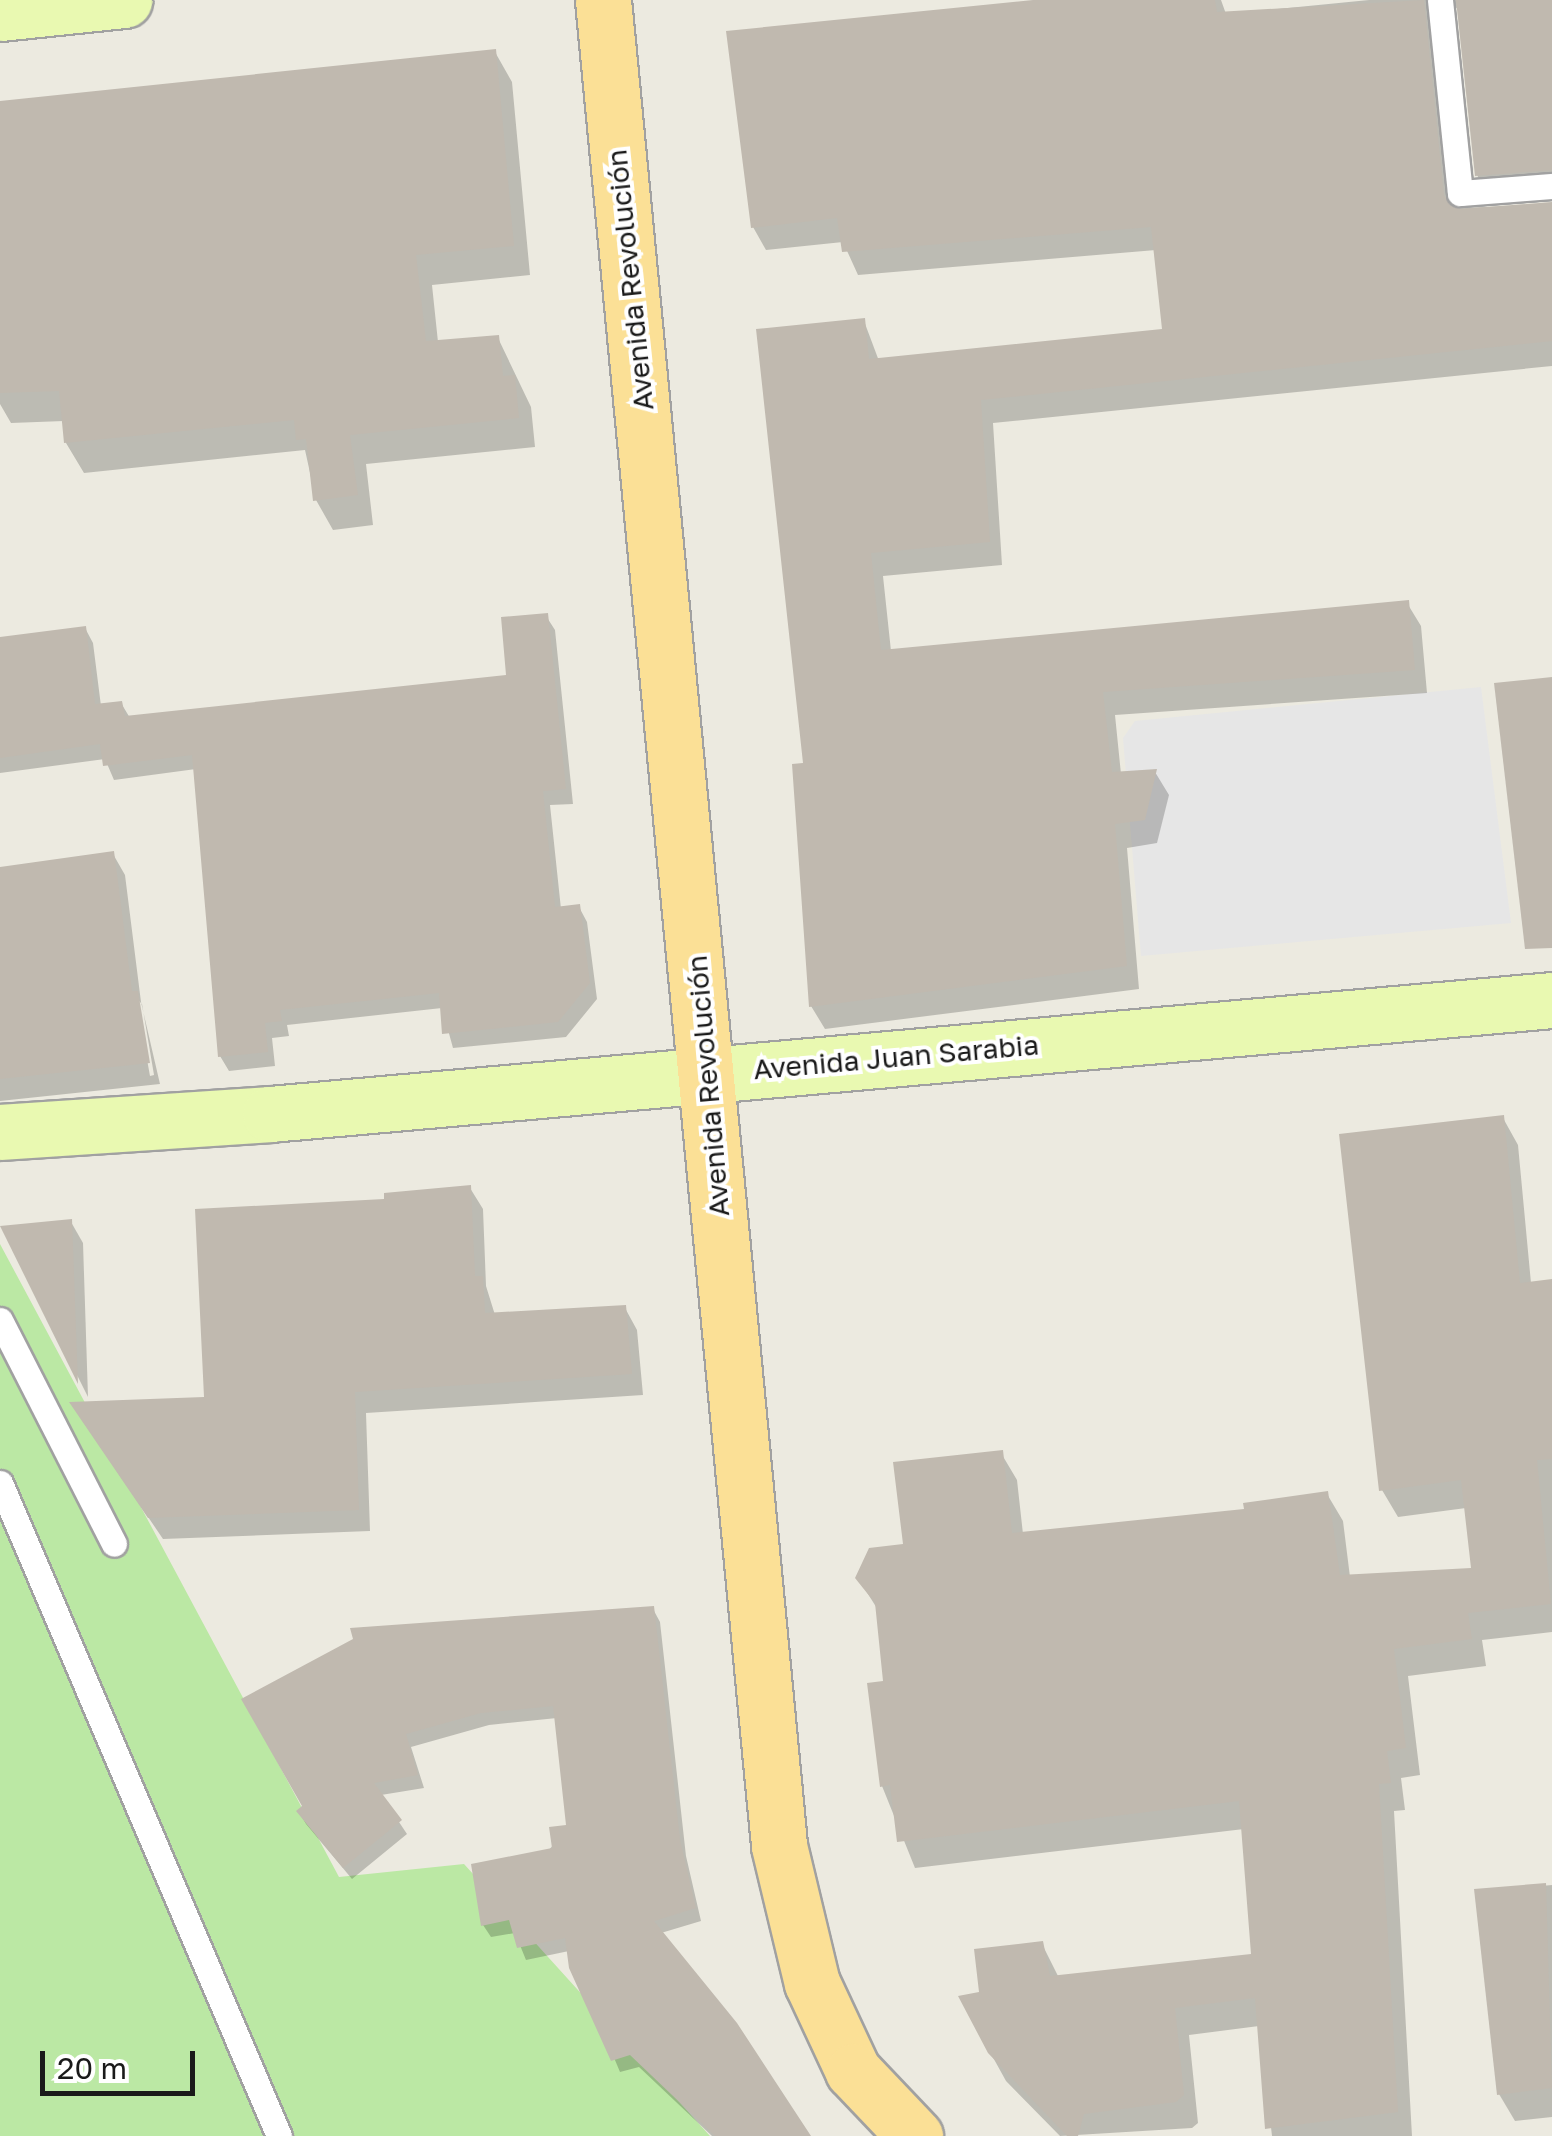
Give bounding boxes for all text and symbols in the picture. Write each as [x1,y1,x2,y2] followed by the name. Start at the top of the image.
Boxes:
[600,148,660,412] street label: Avenida Revolución
[680,954,736,1218] street label: Avenida Revolución
[752,1028,1040,1086] street label: Avenida Juan Sarabia
[45,2031,200,2093] scale bar
[57,2050,127,2086] text: 20 m

